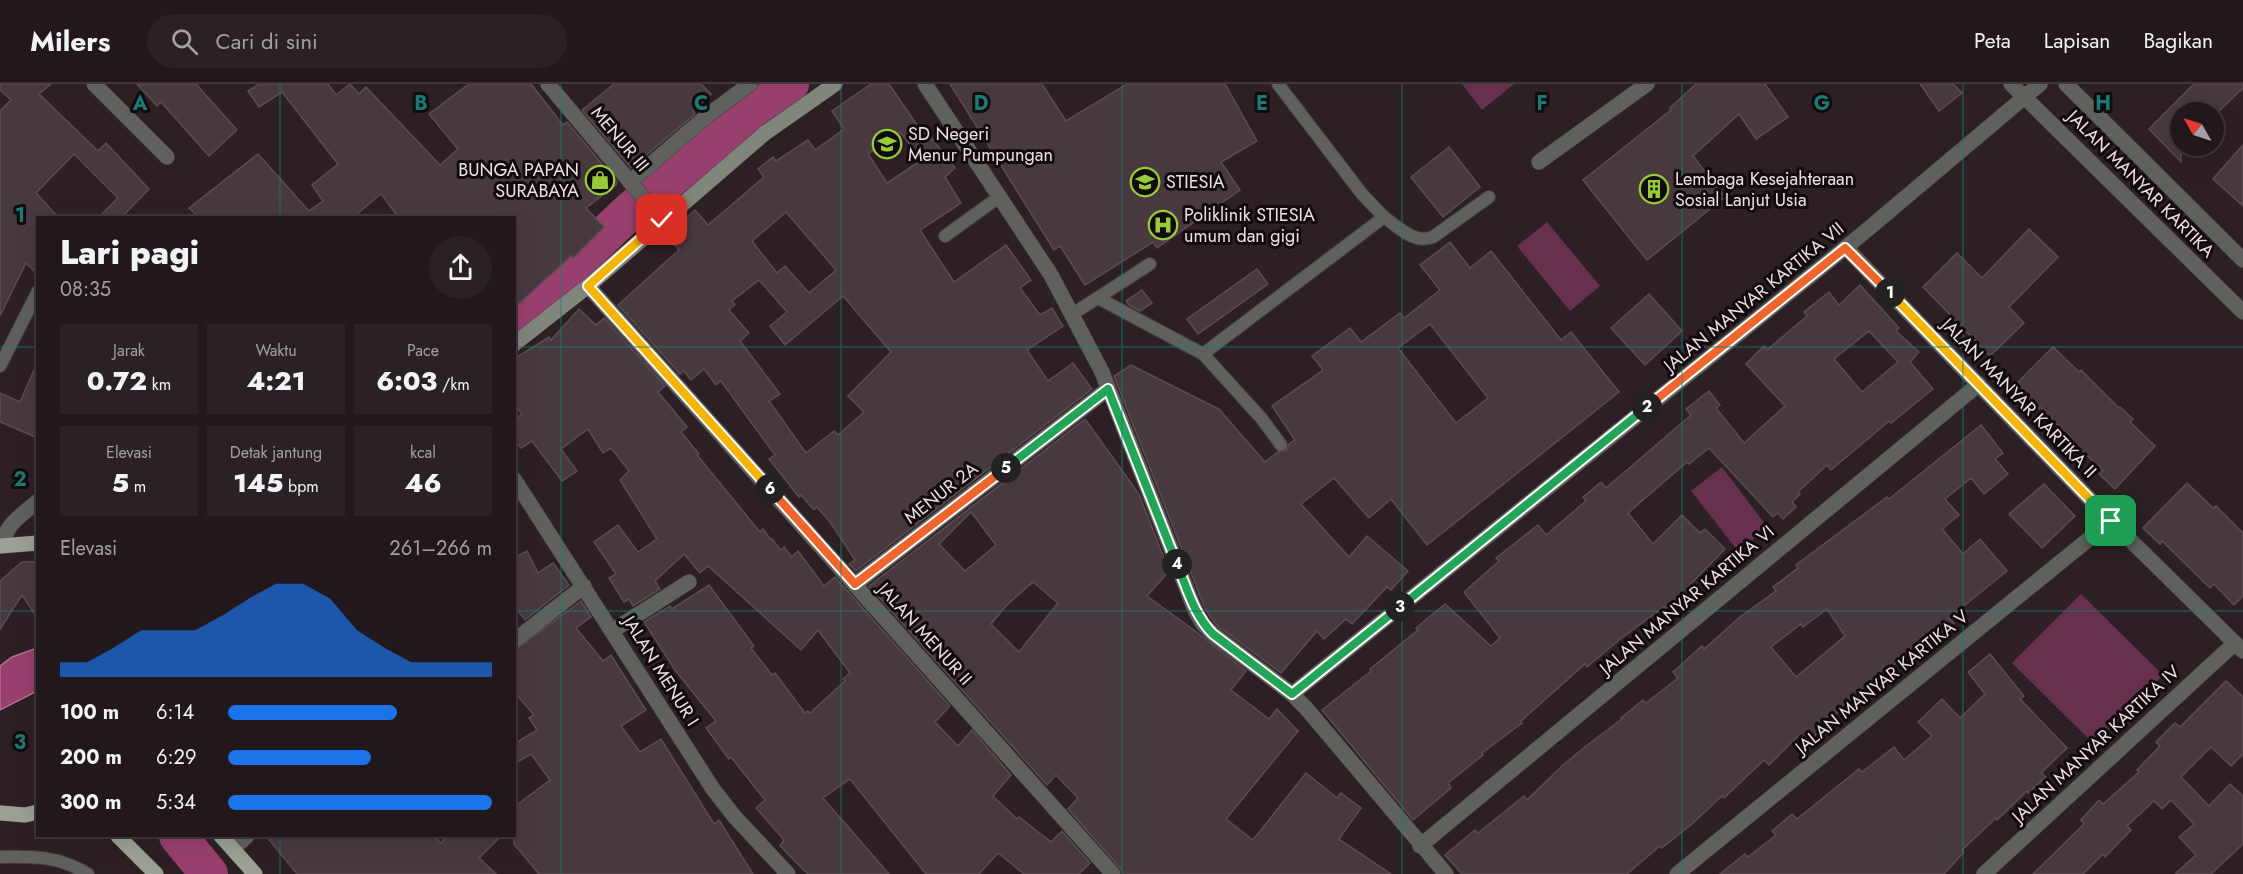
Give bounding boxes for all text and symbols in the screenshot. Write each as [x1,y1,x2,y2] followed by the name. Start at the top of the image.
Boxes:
[147,14,567,68] search box
[30,21,111,62] text: Milers
[168,25,201,58] icon: search
[216,25,318,57] text: Cari di sini
[1974,26,2011,56] text: Peta
[2044,26,2110,56] text: Lapisan
[2143,26,2213,56] text: Bagikan
[132,89,148,118] text: A
[414,89,428,118] text: B
[694,89,708,118] text: C
[974,89,988,118] text: D
[1256,89,1268,118] text: E
[1536,89,1548,118] text: F
[1814,89,1830,118] text: G
[2095,89,2111,118] text: H
[585,101,655,177] street label: MENUR III
[2170,102,2224,156] north arrow
[2170,102,2224,156] map controls
[2060,103,2221,264] street label: JALAN MANYAR KARTIKA
[908,121,1053,168] place label: SD Negeri Menur Pumpungan
[871,128,903,160] school or university icon: SD Negeri Menur Pumpungan
[458,157,579,204] place label: BUNGA PAPAN SURABAYA
[584,164,616,196] shop icon: BUNGA PAPAN SURABAYA
[1129,166,1161,198] school or university icon: STIESIA
[1675,166,1854,213] place label: Lembaga Kesejahteraan Sosial Lanjut Usia
[1166,169,1225,195] place label: STIESIA
[1638,173,1670,205] building icon: Lembaga Kesejahteraan Sosial Lanjut Usia
[636,194,687,245] pin
[15,201,25,230] text: 1
[1184,202,1315,249] place label: Poliklinik STIESIA umum dan gigi
[645,203,678,236] icon: check
[1147,209,1179,241] hospital icon: Poliklinik STIESIA umum dan gigi
[1657,216,1850,379] street label: JALAN MANYAR KARTIKA VII
[60,229,199,276] text: Lari pagi
[429,236,492,299] button: share
[60,275,111,304] text: 08:35
[1875,278,1905,308] pin: 1
[1886,281,1894,304] text: 1
[1934,311,2102,484] street label: JALAN MANYAR KARTIKA II
[113,339,145,362] text: Jarak
[255,339,297,362] text: Waktu
[407,339,439,362] text: Pace
[87,362,147,400] text: 0.72
[246,362,306,400] text: 4:21
[376,362,437,400] text: 6:03
[147,373,171,396] text: km
[437,373,470,396] text: /km
[1632,392,1662,422] pin: 2
[1642,395,1652,418] text: 2
[106,441,152,464] text: Elevasi
[230,441,322,464] text: Detak jantung
[410,441,436,464] text: kcal
[991,453,1021,483] pin: 5
[899,456,983,530] street label: MENUR 2A
[1001,456,1011,479] text: 5
[112,464,129,502] text: 5
[233,464,283,502] text: 145
[404,464,442,502] text: 46
[13,465,27,494] text: 2
[755,474,785,504] pin: 6
[129,475,146,498] text: m
[283,475,319,498] text: bpm
[765,477,775,500] text: 6
[2085,495,2136,546] pin
[2094,504,2127,537] icon: arrive
[1593,519,1780,682] street label: JALAN MANYAR KARTIKA VI
[60,534,117,563] text: Elevasi
[389,534,492,563] text: 261–266 m
[1162,549,1192,579] pin: 4
[1171,552,1183,575] text: 4
[870,575,978,691] street label: JALAN MENUR II
[1385,592,1415,622] pin: 3
[1395,595,1405,618] text: 3
[1788,604,1974,761] street label: JALAN MANYAR KARTIKA V
[616,609,705,731] street label: JALAN MENUR I
[2005,659,2186,830] street label: JALAN MANYAR KARTIKA IV
[60,698,119,727] text: 100 m
[156,698,194,727] text: 6:14
[14,728,26,757] text: 3
[60,743,122,772] text: 200 m
[156,743,196,772] text: 6:29
[60,788,121,817] text: 300 m
[156,788,196,817] text: 5:34

